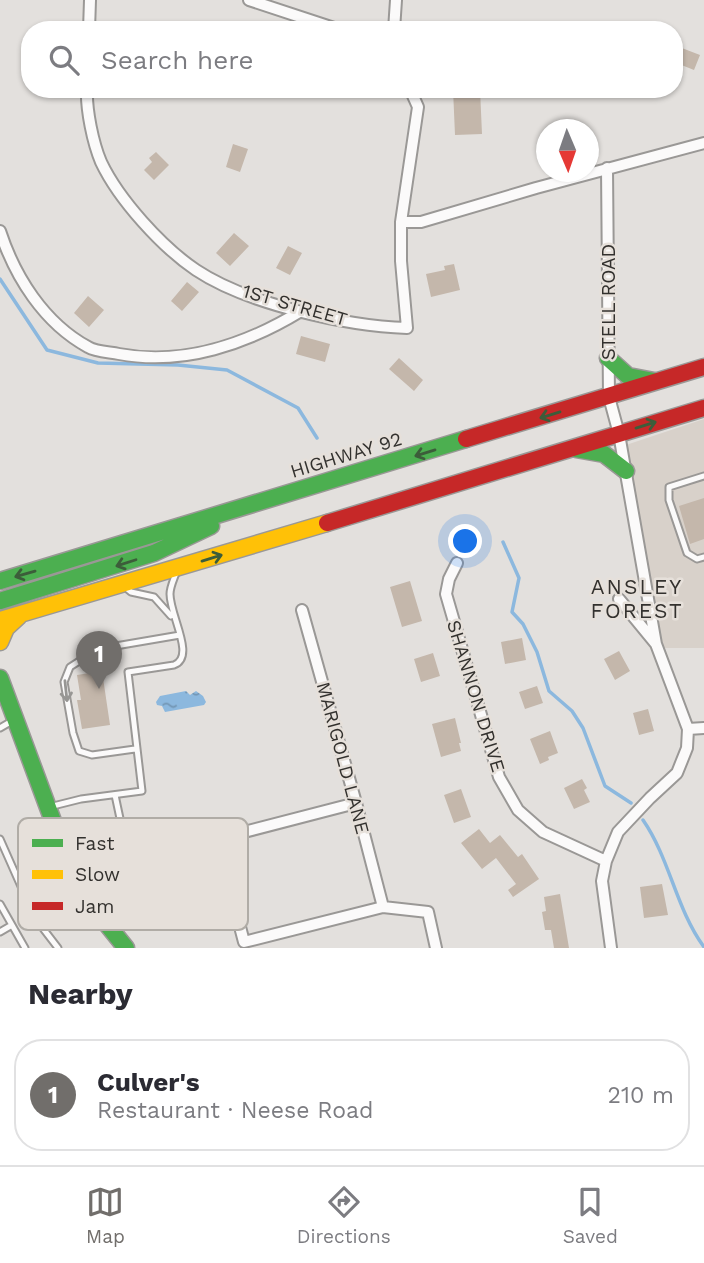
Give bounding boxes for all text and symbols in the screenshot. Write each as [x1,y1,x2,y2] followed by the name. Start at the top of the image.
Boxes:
[21,21,683,98] search box
[45,41,83,79] icon: search
[101,45,253,75] text: Search here
[536,119,599,182] north arrow
[597,244,620,360] street label: STELL ROAD
[240,279,350,331] street label: 1ST STREET
[539,409,561,422] one-way arrow
[634,418,656,431] one-way arrow
[287,427,405,483] street label: HIGHWAY 92
[414,447,436,460] one-way arrow
[448,524,482,558] your location
[200,551,222,564] one-way arrow
[115,558,137,570] one-way arrow
[14,569,36,582] one-way arrow
[590,574,684,623] district label: ANSLEY FOREST
[442,617,510,775] street label: SHANNON DRIVE
[76,631,122,689] pin: 1
[60,679,73,702] one-way arrow
[312,679,374,837] street label: MARIGOLD LANE
[18,818,248,930] legend
[75,832,114,855] text: Fast
[75,863,120,886] text: Slow
[75,895,114,918] text: Jam
[28,976,133,1011] text: Nearby
[97,1067,200,1097] text: Culver's
[48,1082,58,1109] text: 1
[608,1082,674,1109] text: 210 m
[97,1097,373,1124] text: Restaurant · Neese Road
[86,1183,125,1248] tab: Map
[297,1183,391,1248] tab: Directions
[563,1183,618,1248] tab: Saved

